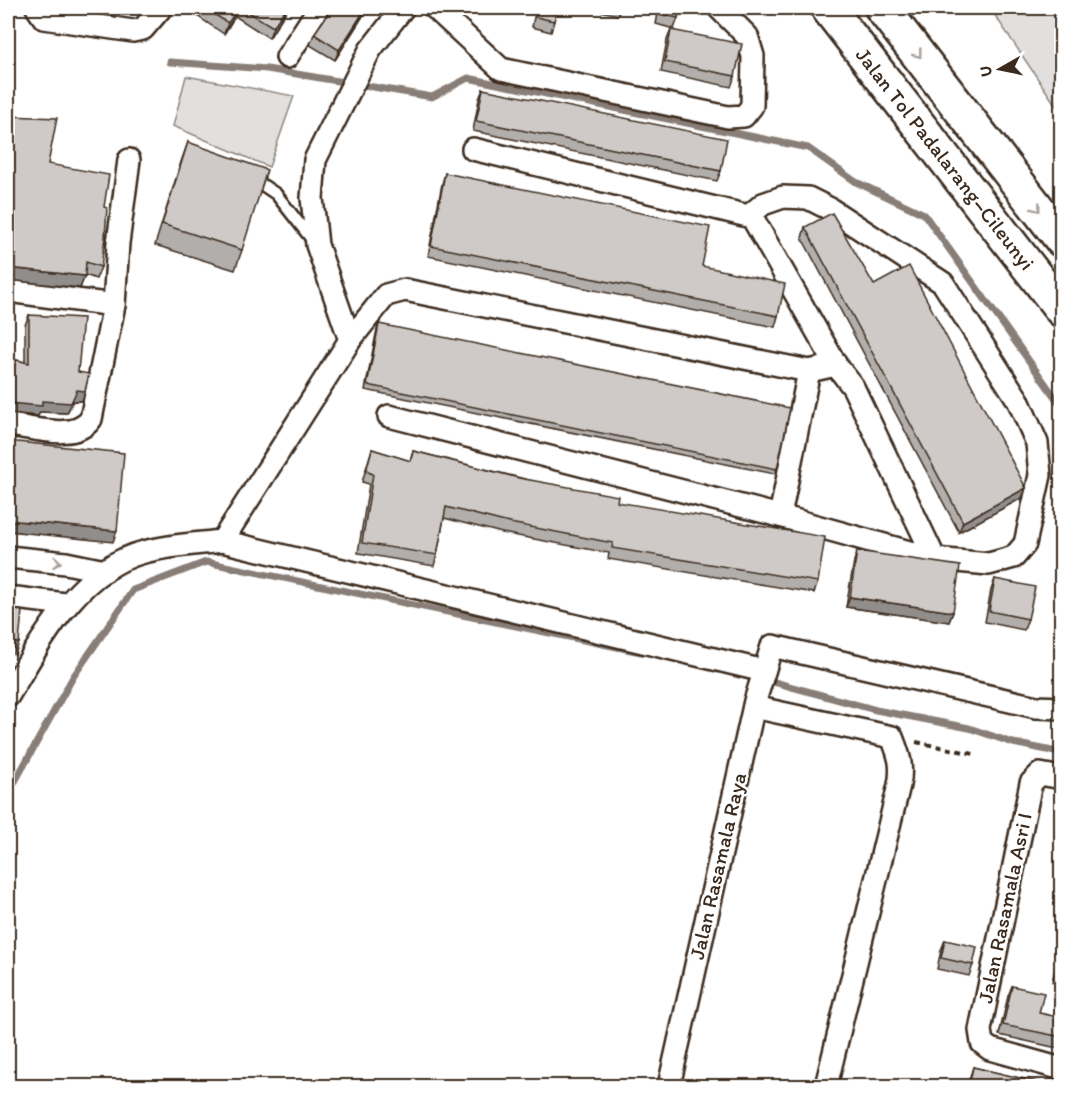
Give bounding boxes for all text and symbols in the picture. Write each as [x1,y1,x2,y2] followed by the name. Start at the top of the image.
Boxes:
[970,39,1030,99] north arrow
[851,43,1040,275] street label: Jalan Tol Padalarang–Cileunyi
[911,47,922,58] one-way arrow
[975,65,996,78] text: U
[1030,202,1041,213] one-way arrow
[52,555,61,568] one-way arrow
[684,770,751,962] street label: Jalan Rasamala Raya
[972,811,1037,1005] street label: Jalan Rasamala Asri I

